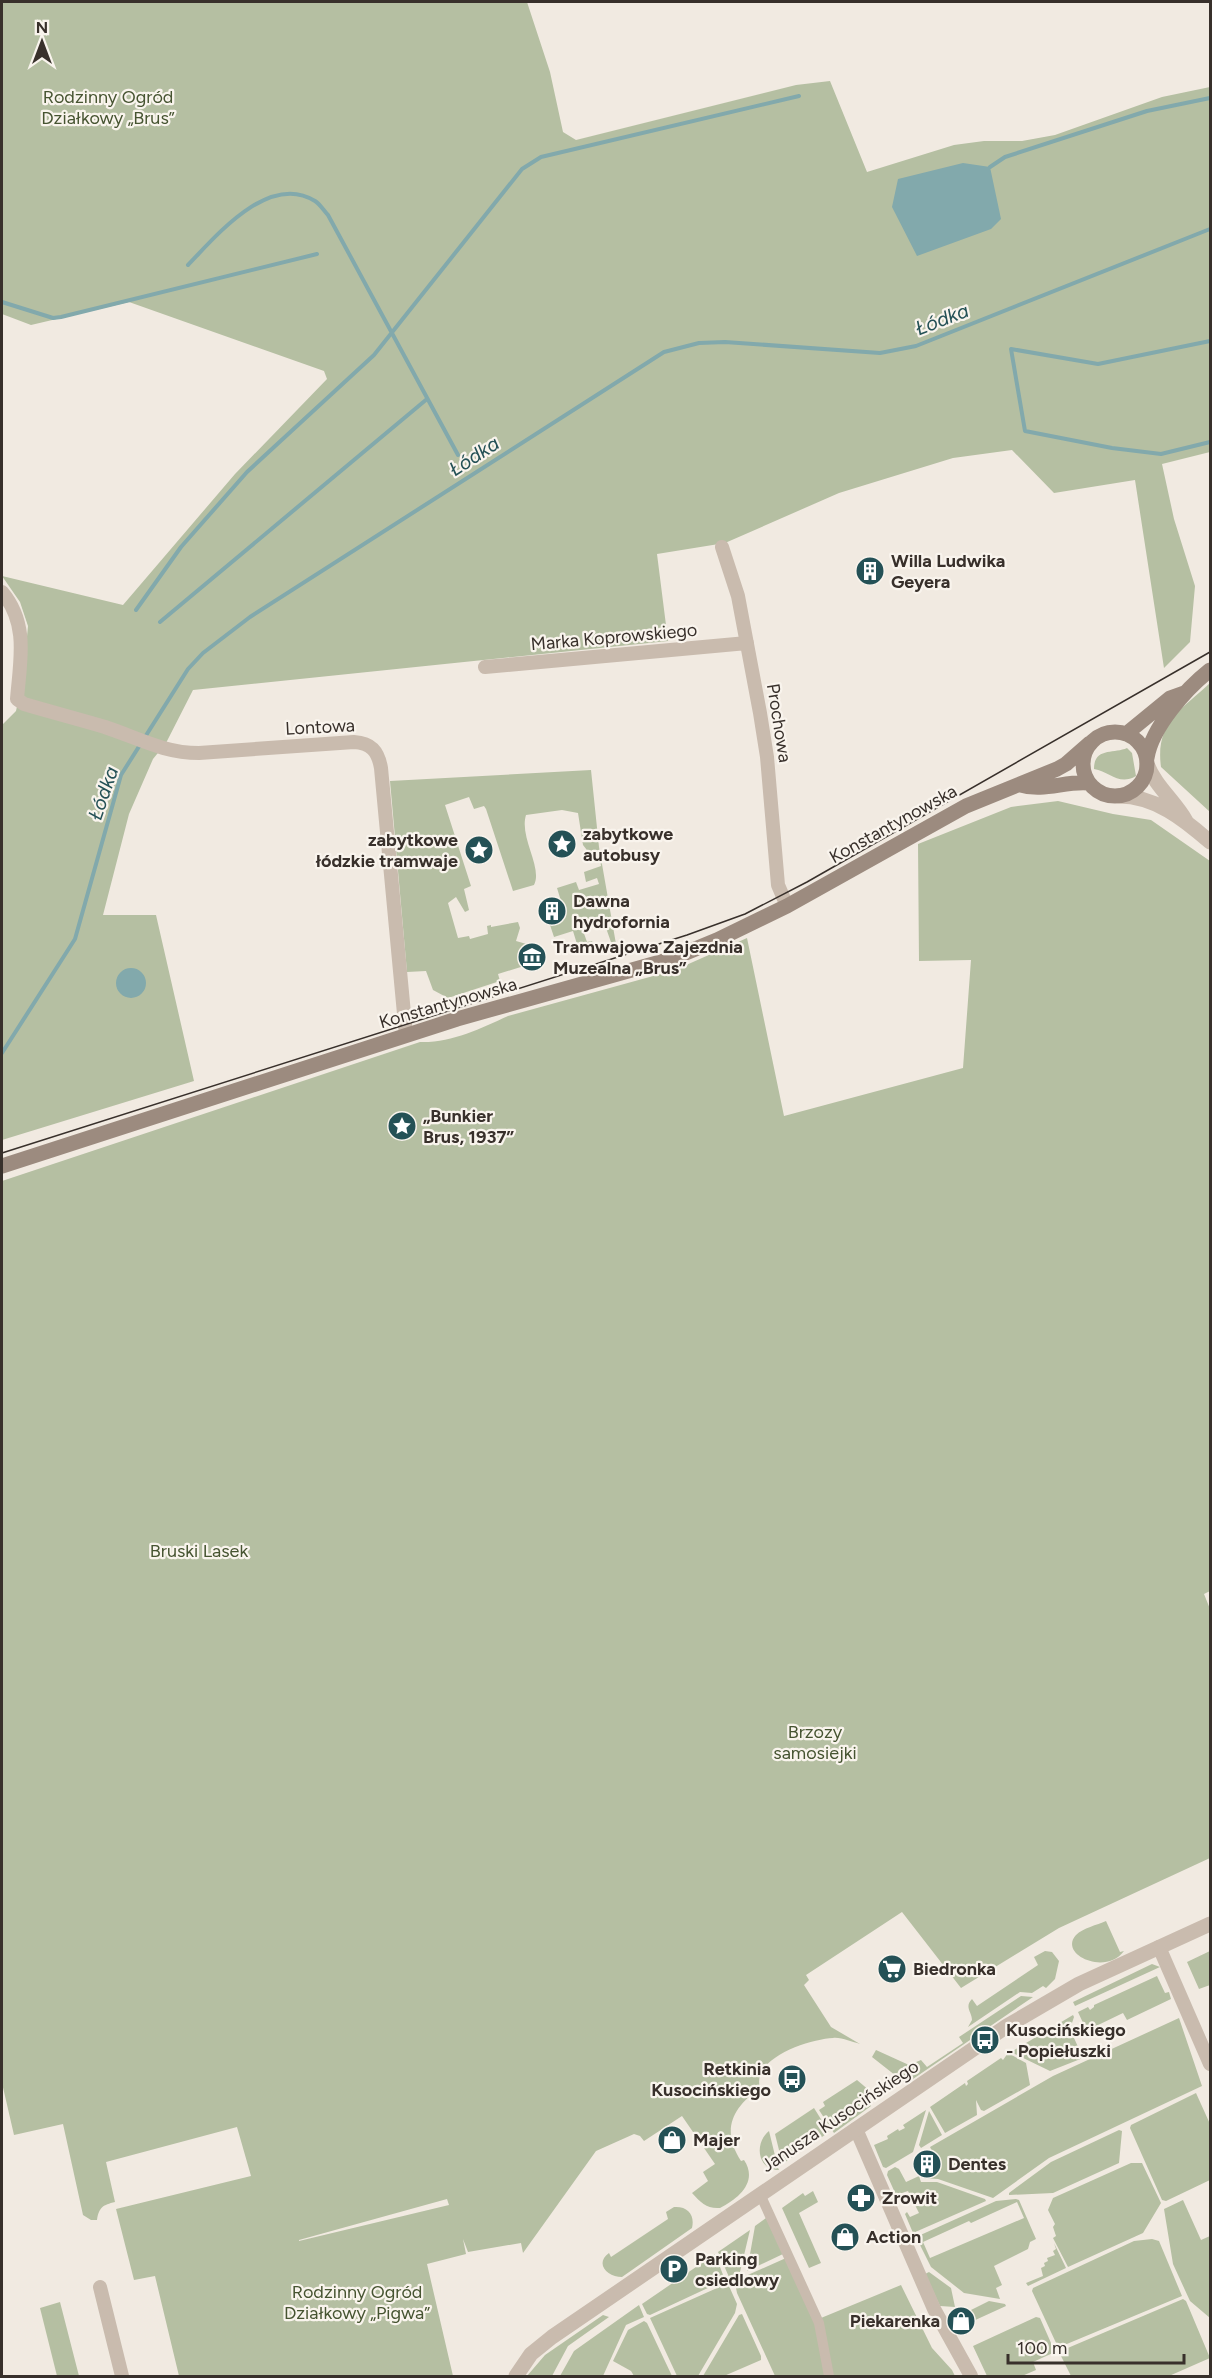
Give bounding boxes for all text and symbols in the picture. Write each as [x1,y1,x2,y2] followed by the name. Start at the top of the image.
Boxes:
[12,12,72,72] north arrow
[36,18,48,37] text: N
[41,86,175,129] park label: Rodzinny Ogród Działkowy „Brus”
[912,298,972,340] water label: Łódka
[444,431,504,481] water label: Łódka
[891,550,1005,593] place label: Willa Ludwika Geyera
[854,555,886,587] building icon: Willa Ludwika Geyera
[530,619,698,655] street label: Marka Koprowskiego
[762,682,796,764] street label: Prochowa
[285,714,355,740] street label: Lontowa
[83,763,123,823] water label: Łódka
[825,780,961,868] street label: Konstantynowska
[583,823,673,866] place label: zabytkowe autobusy
[546,828,578,860] place icon: zabytkowe autobusy
[316,829,458,872] place label: zabytkowe łódzkie tramwaje
[463,834,495,866] place icon: zabytkowe łódzkie tramwaje
[573,890,670,933] place label: Dawna hydrofornia
[536,895,568,927] building icon: Dawna hydrofornia
[553,936,743,979] place label: Tramwajowa Zajezdnia Muzealna „Brus”
[516,941,548,973] museum icon: Tramwajowa Zajezdnia Muzealna „Brus”
[377,973,519,1033] street label: Konstantynowska
[423,1105,514,1148] place label: „Bunkier Brus, 1937”
[386,1110,418,1142] place icon: „Bunkier Brus, 1937”
[150,1540,248,1562] park label: Bruski Lasek
[773,1721,857,1764] park label: Brzozy samosiejki
[876,1953,908,1985] supermarket icon: Biedronka
[913,1958,996,1980] place label: Biedronka
[1006,2019,1126,2062] place label: Kusocińskiego - Popiełuszki
[969,2024,1001,2056] bus stop icon: Kusocińskiego - Popiełuszki
[757,2055,923,2177] street label: Janusza Kusocińskiego
[651,2058,771,2101] place label: Retkinia Kusocińskiego
[776,2063,808,2095] bus stop icon: Retkinia Kusocińskiego
[656,2124,688,2156] shop icon: Majer
[693,2129,740,2151] place label: Majer
[911,2148,943,2180] building icon: Dentes
[948,2153,1007,2175] place label: Dentes
[845,2182,877,2214] pharmacy icon: Zrowit
[882,2187,937,2209] place label: Zrowit
[829,2221,861,2253] shop icon: Action
[866,2226,921,2248] place label: Action
[695,2248,780,2291] place label: Parking osiedlowy
[658,2253,690,2285] parking icon: Parking osiedlowy
[284,2281,430,2324] park label: Rodzinny Ogród Działkowy „Pigwa”
[945,2305,977,2337] shop icon: Piekarenka
[850,2310,940,2332] place label: Piekarenka
[1008,2327,1184,2365] scale bar
[1017,2337,1067,2359] text: 100 m

